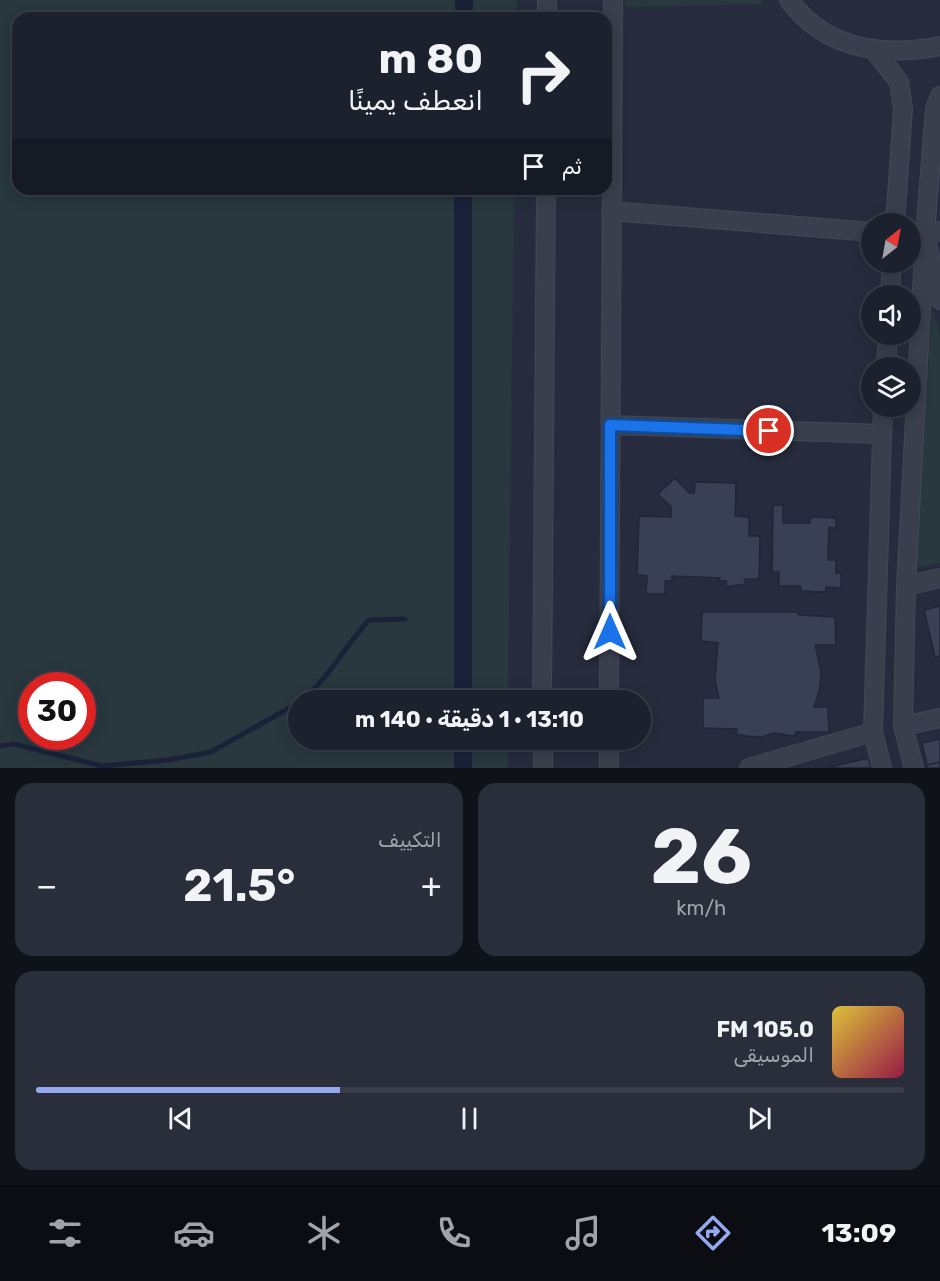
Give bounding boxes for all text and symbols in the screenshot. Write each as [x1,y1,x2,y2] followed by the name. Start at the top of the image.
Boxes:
[379,34,483,84] text: 80 m
[504,36,582,114] icon: right
[348,85,483,117] text: انعطف يمينًا
[517,150,550,183] icon: arrive
[562,153,582,180] text: ثم
[861,213,921,273] north arrow
[861,213,921,417] map controls
[861,285,921,345] button: sound
[861,357,921,417] button: layers
[743,405,794,456] pin
[752,414,785,447] icon: arrive
[578,600,642,664] position arrow
[18,672,96,750] speed limit sign: 30
[355,706,584,733] text: 13:10 · 1 دقيقة · 140 m
[651,810,752,903] text: 26
[378,828,442,852] text: التكييف
[183,859,295,912] text: 21.5°
[36,866,57,905] text: −
[421,866,441,905] text: +
[676,896,726,920] text: km/h
[716,1016,814,1043] text: 105.0 FM
[733,1043,814,1067] text: الموسيقى
[164,1102,197,1135] icon: previous
[453,1102,486,1135] icon: pause
[743,1102,776,1135] icon: next
[44,1212,86,1254] icon: filters
[173,1212,215,1254] icon: car
[303,1212,345,1254] icon: climate
[433,1212,475,1254] icon: phone
[562,1212,604,1254] icon: music
[692,1212,734,1254] icon: directions
[821,1217,896,1249] text: 13:09

